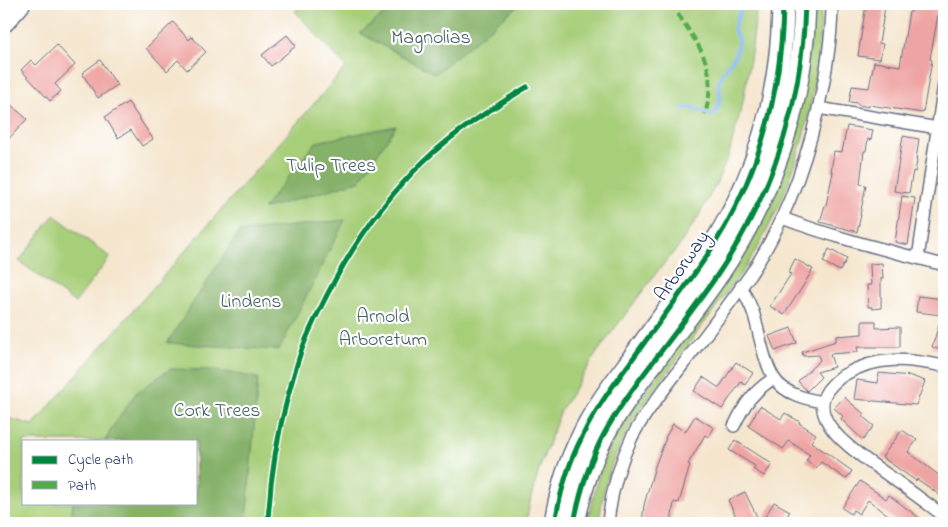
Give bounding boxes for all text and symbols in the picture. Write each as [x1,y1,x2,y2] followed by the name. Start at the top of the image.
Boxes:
[391,24,471,54] park label: Magnolias
[286,152,376,181] park label: Tulip Trees
[648,225,718,308] street label: Arborway
[220,288,282,317] park label: Lindens
[339,303,427,355] park label: Arnold Arboretum
[173,397,261,426] park label: Cork Trees
[22,440,198,504] legend
[68,449,133,472] text: Cycle path
[68,475,96,497] text: Path

